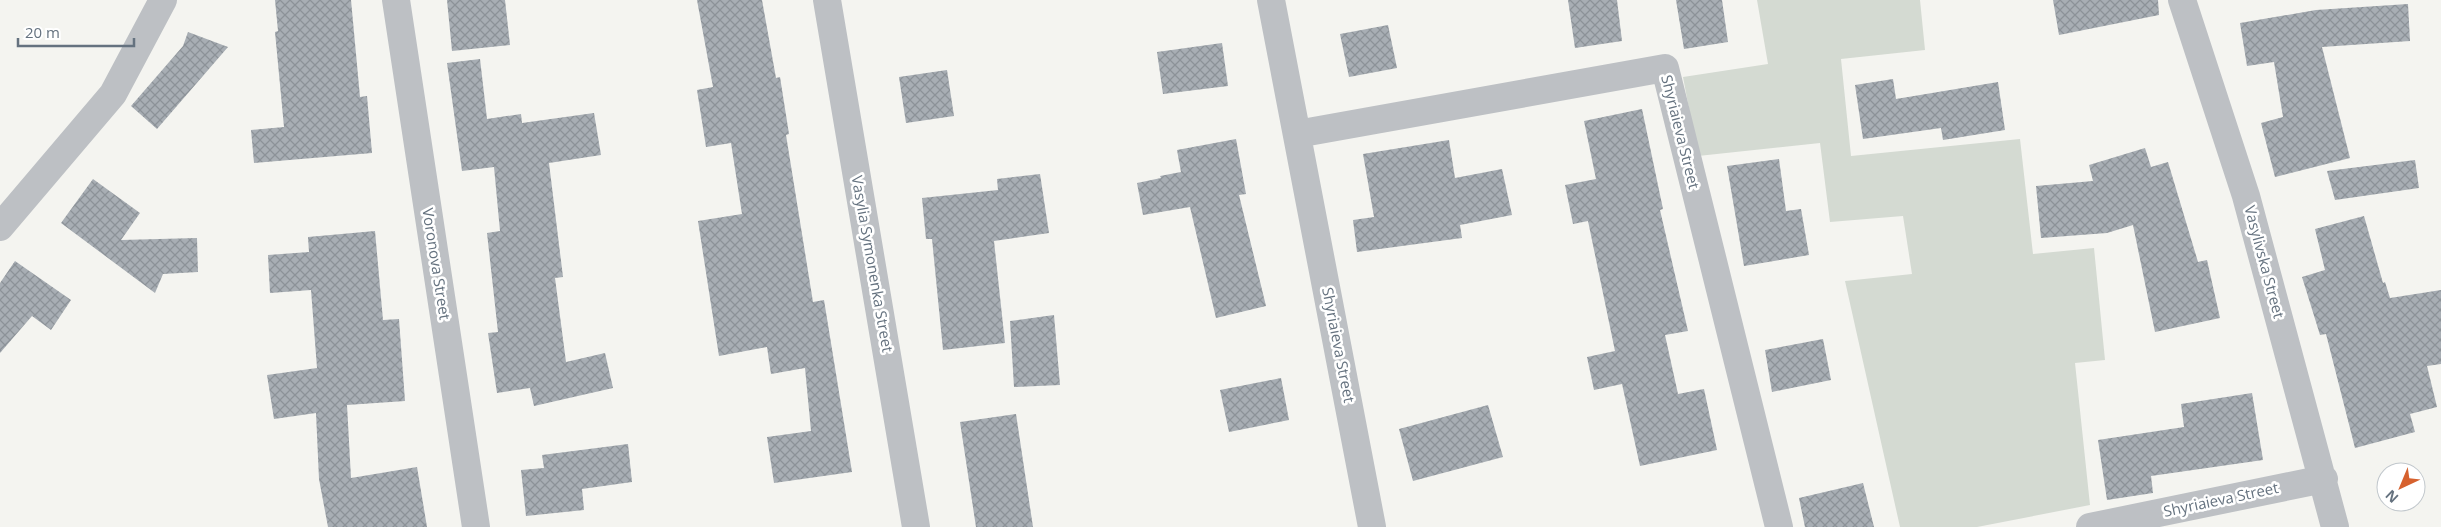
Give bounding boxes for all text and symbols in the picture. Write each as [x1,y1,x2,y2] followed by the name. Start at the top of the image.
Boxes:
[18,15,134,47] scale bar
[25,22,60,42] text: 20 m
[1657,73,1705,191] street label: Shyriaieva Street
[848,174,898,354] street label: Vasylia Symonenka Street
[2240,203,2290,320] street label: Vasylivska Street
[418,206,456,321] street label: Voronova Street
[1318,285,1360,404] street label: Shyriaieva Street
[2376,462,2426,512] north arrow
[2161,477,2280,521] street label: Shyriaieva Street
[2381,486,2402,508] text: N

